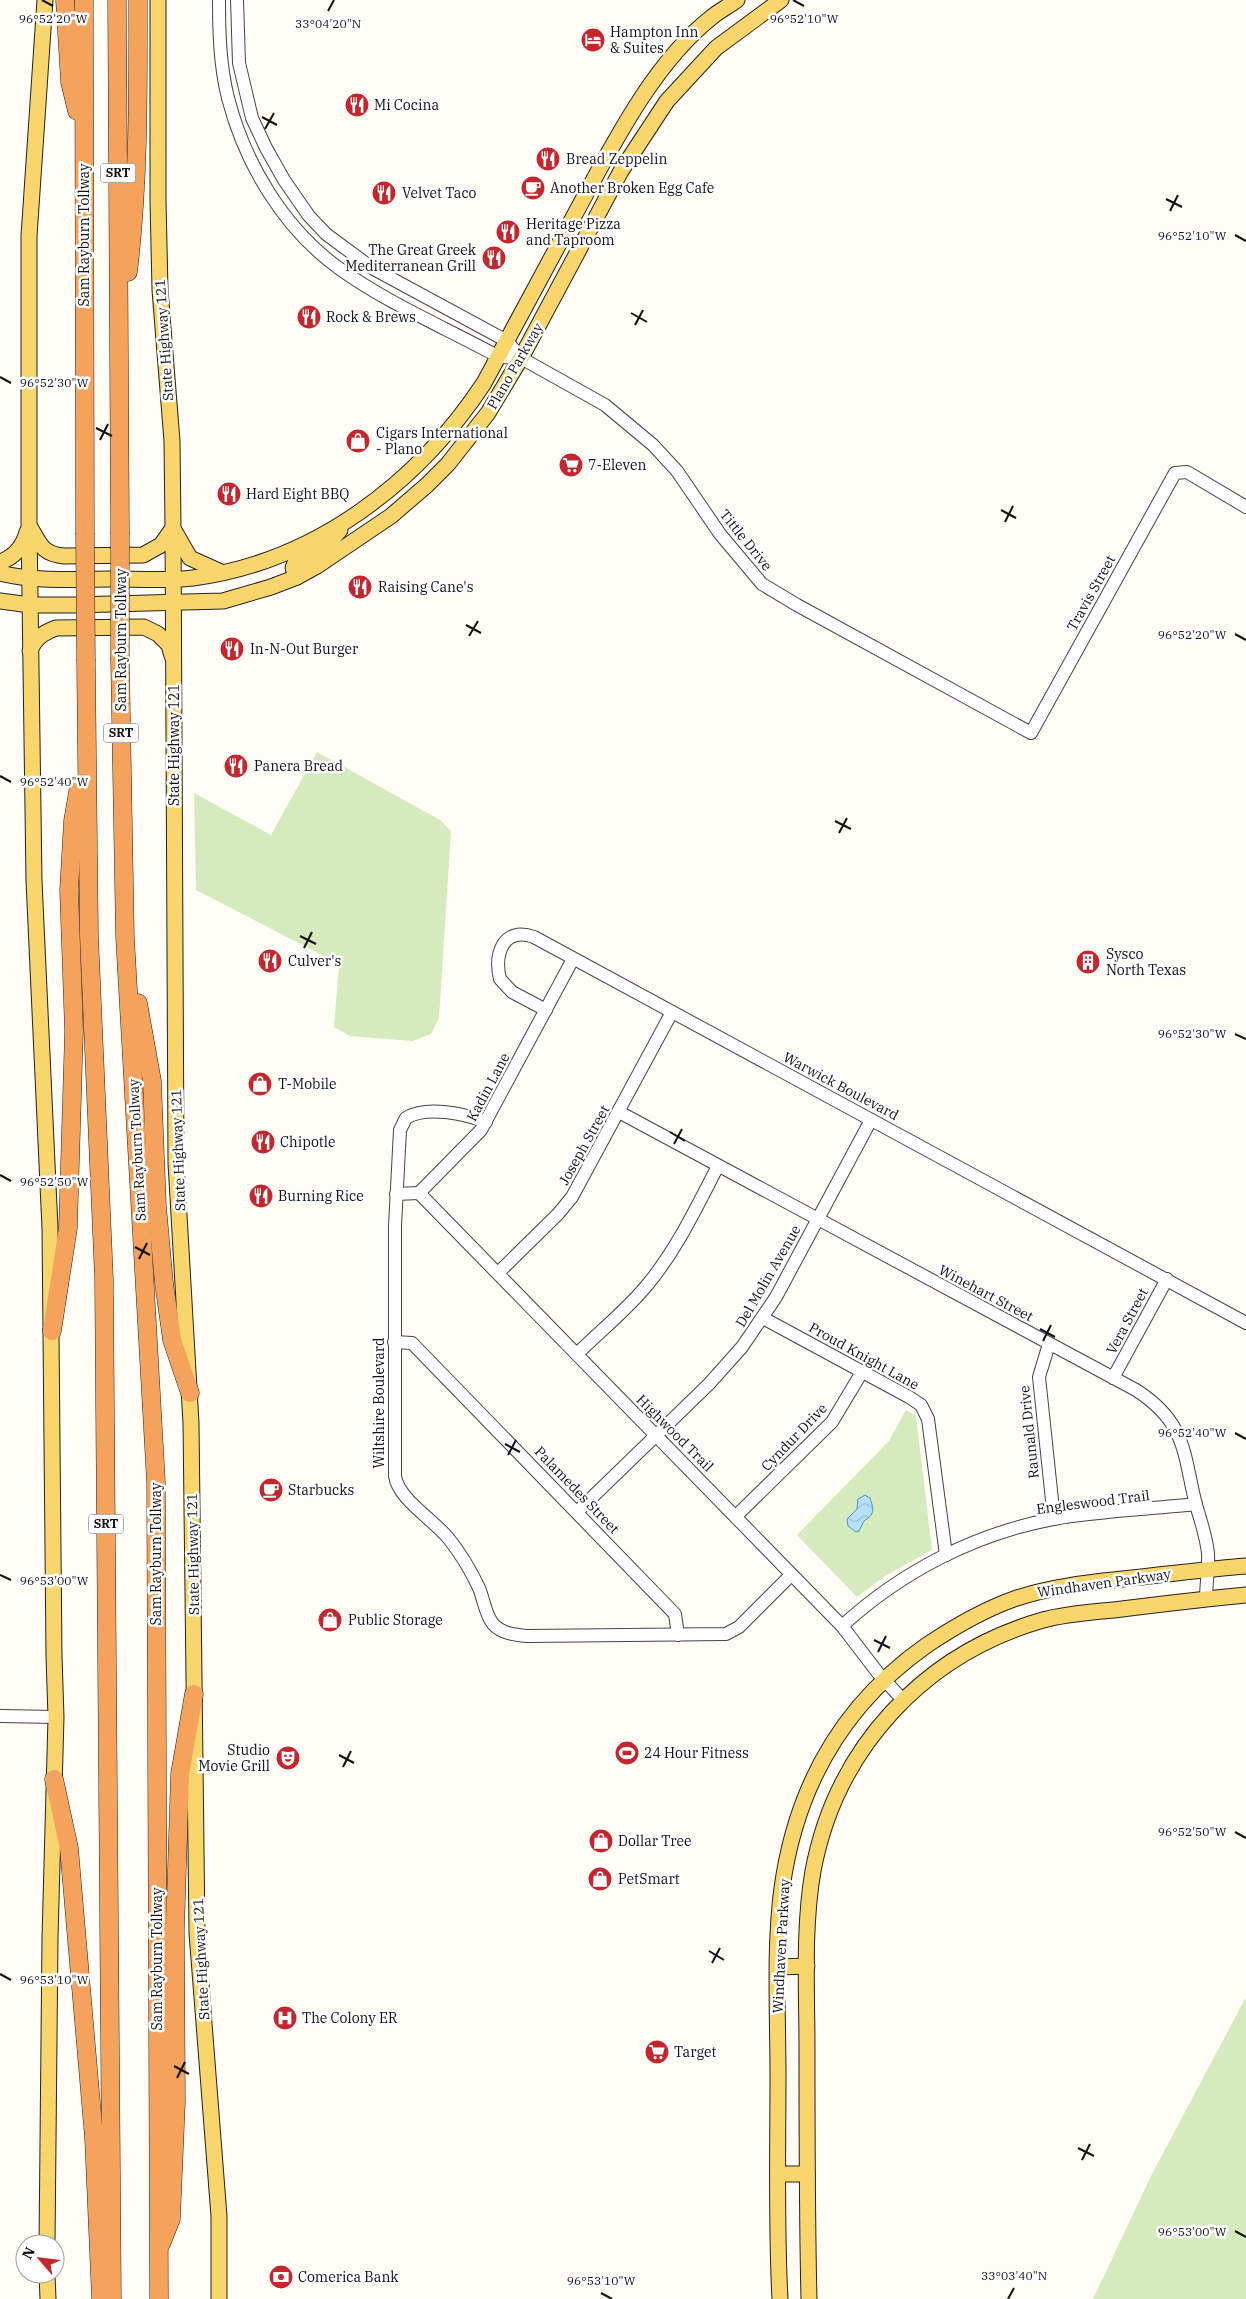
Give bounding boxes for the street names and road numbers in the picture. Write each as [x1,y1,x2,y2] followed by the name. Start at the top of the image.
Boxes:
[75,163,93,306] street label: Sam Rayburn Tollway
[100,164,136,182] road number: SRT
[151,278,177,402] street label: State Highway 121
[483,319,547,413] street label: Plano Parkway
[716,506,776,574] street label: Tittle Drive
[1063,552,1119,634] street label: Travis Street
[112,568,130,711] street label: Sam Rayburn Tollway
[165,684,183,806] street label: State Highway 121
[104,724,138,742] road number: SRT
[780,1048,902,1124] street label: Warwick Boulevard
[462,1050,514,1124] street label: Kadin Lane
[124,1078,150,1222] street label: Sam Rayburn Tollway
[167,1089,189,1211] street label: State Highway 121
[555,1102,613,1188] street label: Joseph Street
[731,1222,805,1330] street label: Del Molin Avenue
[936,1261,1036,1325] street label: Winehart Street
[1102,1285,1152,1357] street label: Vera Street
[806,1318,922,1394] street label: Proud Knight Lane
[370,1337,388,1469] street label: Wiltshire Boulevard
[1015,1385,1043,1479] street label: Raunald Drive
[633,1391,717,1475] street label: Highwood Trail
[757,1399,831,1475] street label: Cyndur Drive
[531,1443,623,1537] street label: Palamedes Street
[147,1482,165,1625] street label: Sam Rayburn Tollway
[1035,1486,1151,1518] street label: Engleswood Trail
[183,1493,203,1615] street label: State Highway 121
[88,1515,124,1534] road number: SRT
[1036,1565,1172,1601] street label: Windhaven Parkway
[768,1878,794,2014] street label: Windhaven Parkway
[148,1887,166,2030] street label: Sam Rayburn Tollway
[189,1898,213,2020] street label: State Highway 121

